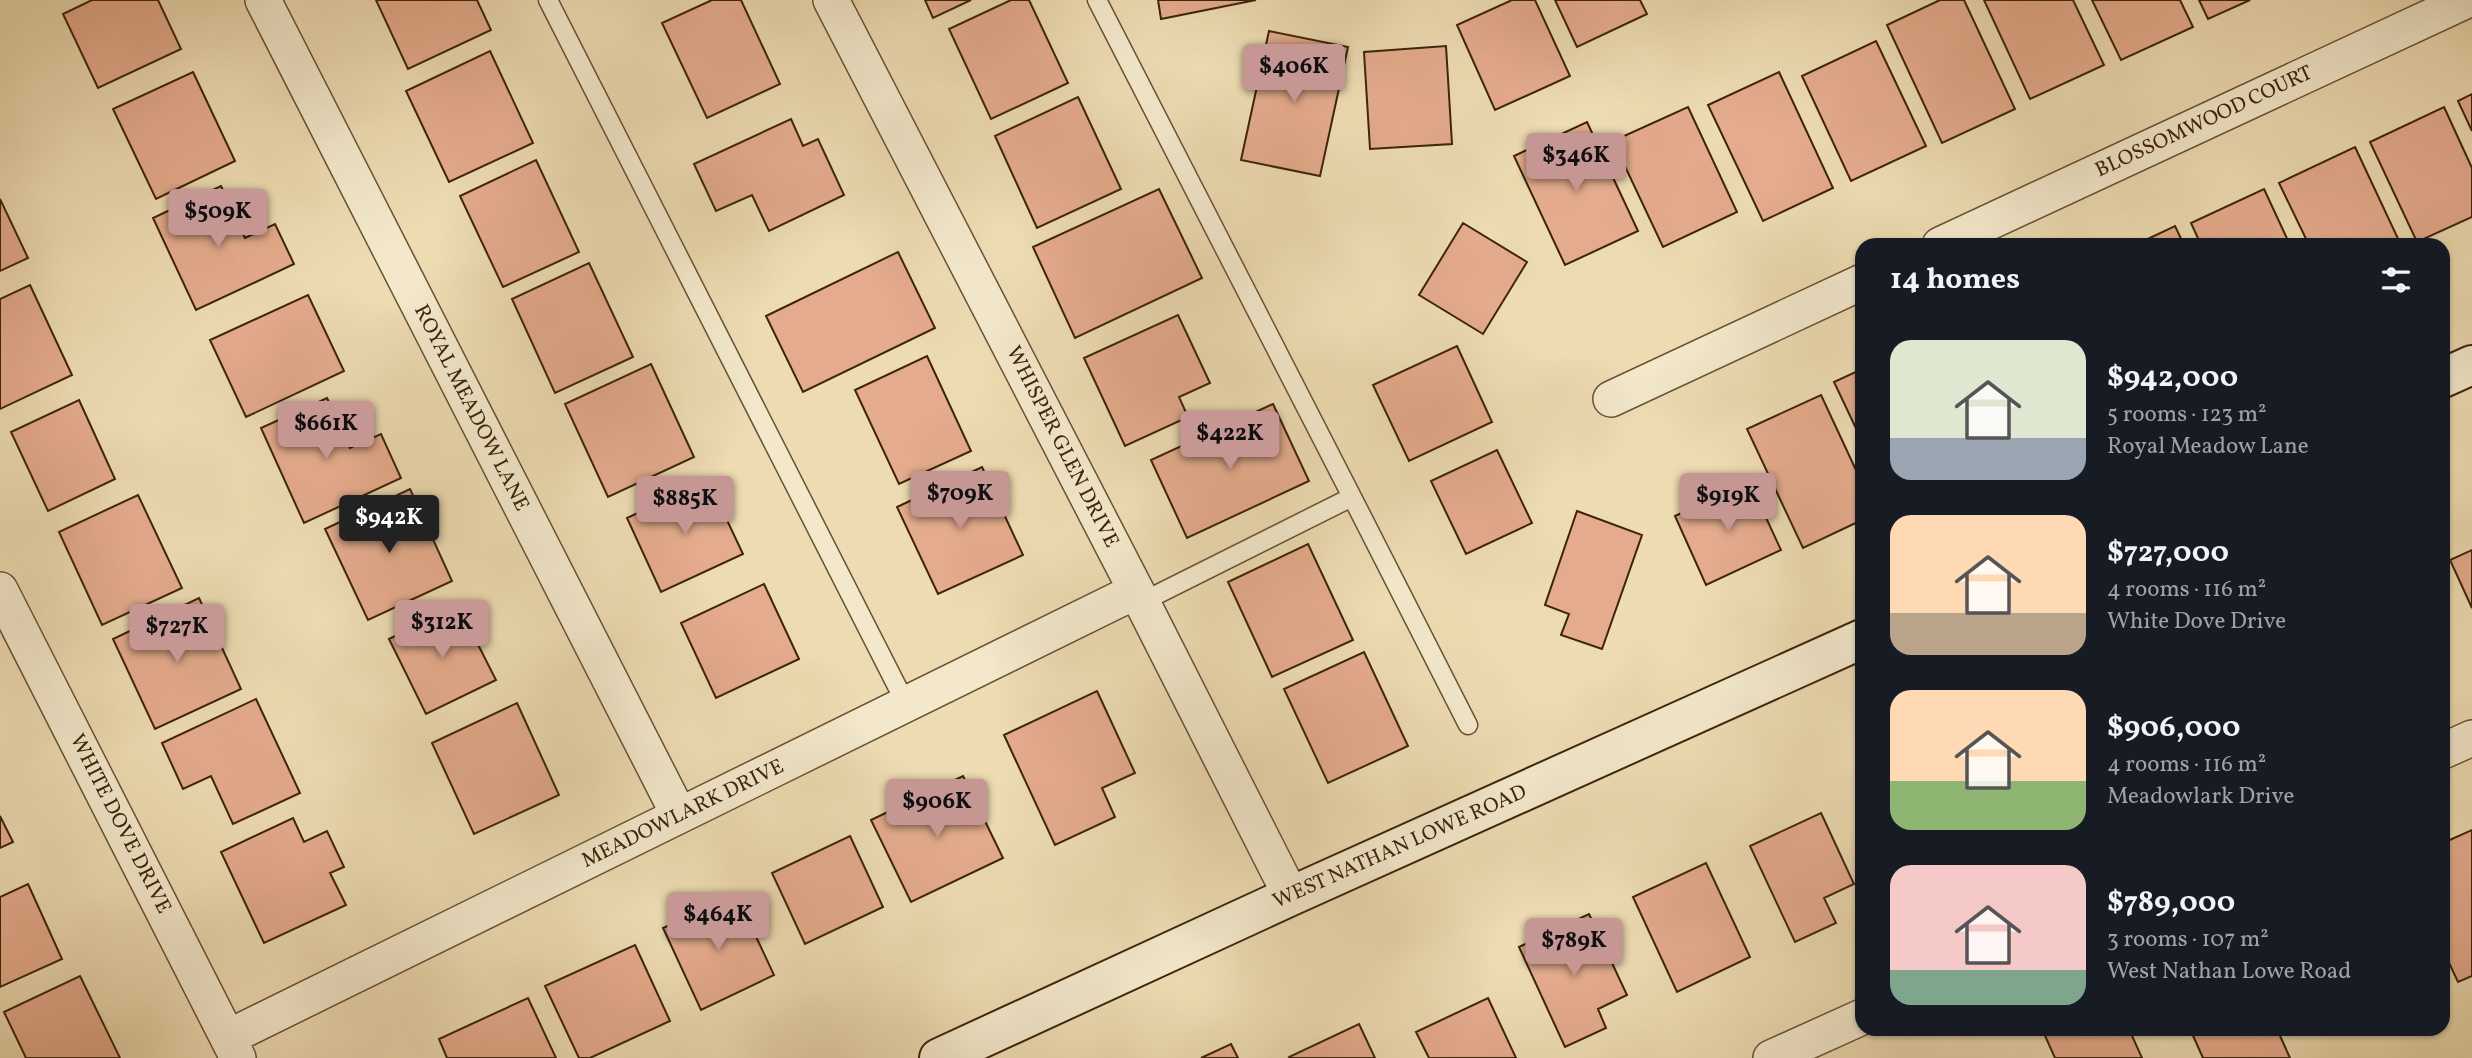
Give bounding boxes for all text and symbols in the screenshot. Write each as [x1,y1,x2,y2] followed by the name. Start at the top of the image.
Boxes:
[1245,44,1343,104] pin: $406K
[1259,51,1329,83] text: $406K
[2091,59,2317,185] street label: BLOSSOMWOOD COURT
[1527,134,1625,193] pin: $346K
[1542,140,1610,172] text: $346K
[169,190,267,249] pin: $509K
[184,196,252,228] text: $509K
[1890,259,2020,301] text: 14 homes
[2377,261,2415,299] icon: filters
[406,300,536,516] street label: ROYAL MEADOW LANE
[998,341,1126,553] street label: WHISPER GLEN DRIVE
[2107,357,2238,399] text: $942,000
[1946,368,2030,452] icon: home
[2107,399,2267,431] text: 5 rooms · 123 m²
[277,402,375,461] pin: $661K
[294,408,358,440] text: $661K
[1181,412,1279,471] pin: $422K
[1196,418,1264,450] text: $422K
[2107,431,2309,463] text: Royal Meadow Lane
[911,472,1009,531] pin: $709K
[1679,474,1777,533] pin: $919K
[636,476,734,536] pin: $885K
[927,478,993,510] text: $709K
[1696,480,1760,512] text: $919K
[652,483,718,515] text: $885K
[340,496,438,555] pin: $942K
[355,502,423,534] text: $942K
[2107,532,2229,574] text: $727,000
[1946,543,2030,627] icon: home
[2107,574,2266,606] text: 4 rooms · 116 m²
[393,600,491,660] pin: $312K
[128,604,226,664] pin: $727K
[2107,606,2286,638] text: White Dove Drive
[411,607,473,639] text: $312K
[146,611,208,643] text: $727K
[2107,707,2240,749] text: $906,000
[1946,718,2030,802] icon: home
[62,729,178,919] street label: WHITE DOVE DRIVE
[2107,749,2266,781] text: 4 rooms · 116 m²
[577,752,789,876] street label: MEADOWLARK DRIVE
[1268,778,1532,916] street label: WEST NATHAN LOWE ROAD
[888,780,986,839] pin: $906K
[2107,781,2294,813] text: Meadowlark Drive
[902,786,972,818] text: $906K
[2107,882,2235,924] text: $789,000
[669,892,767,952] pin: $464K
[1946,893,2030,977] icon: home
[683,899,753,931] text: $464K
[1525,918,1623,978] pin: $789K
[2107,924,2269,956] text: 3 rooms · 107 m²
[1541,925,1607,957] text: $789K
[2107,956,2351,988] text: West Nathan Lowe Road

